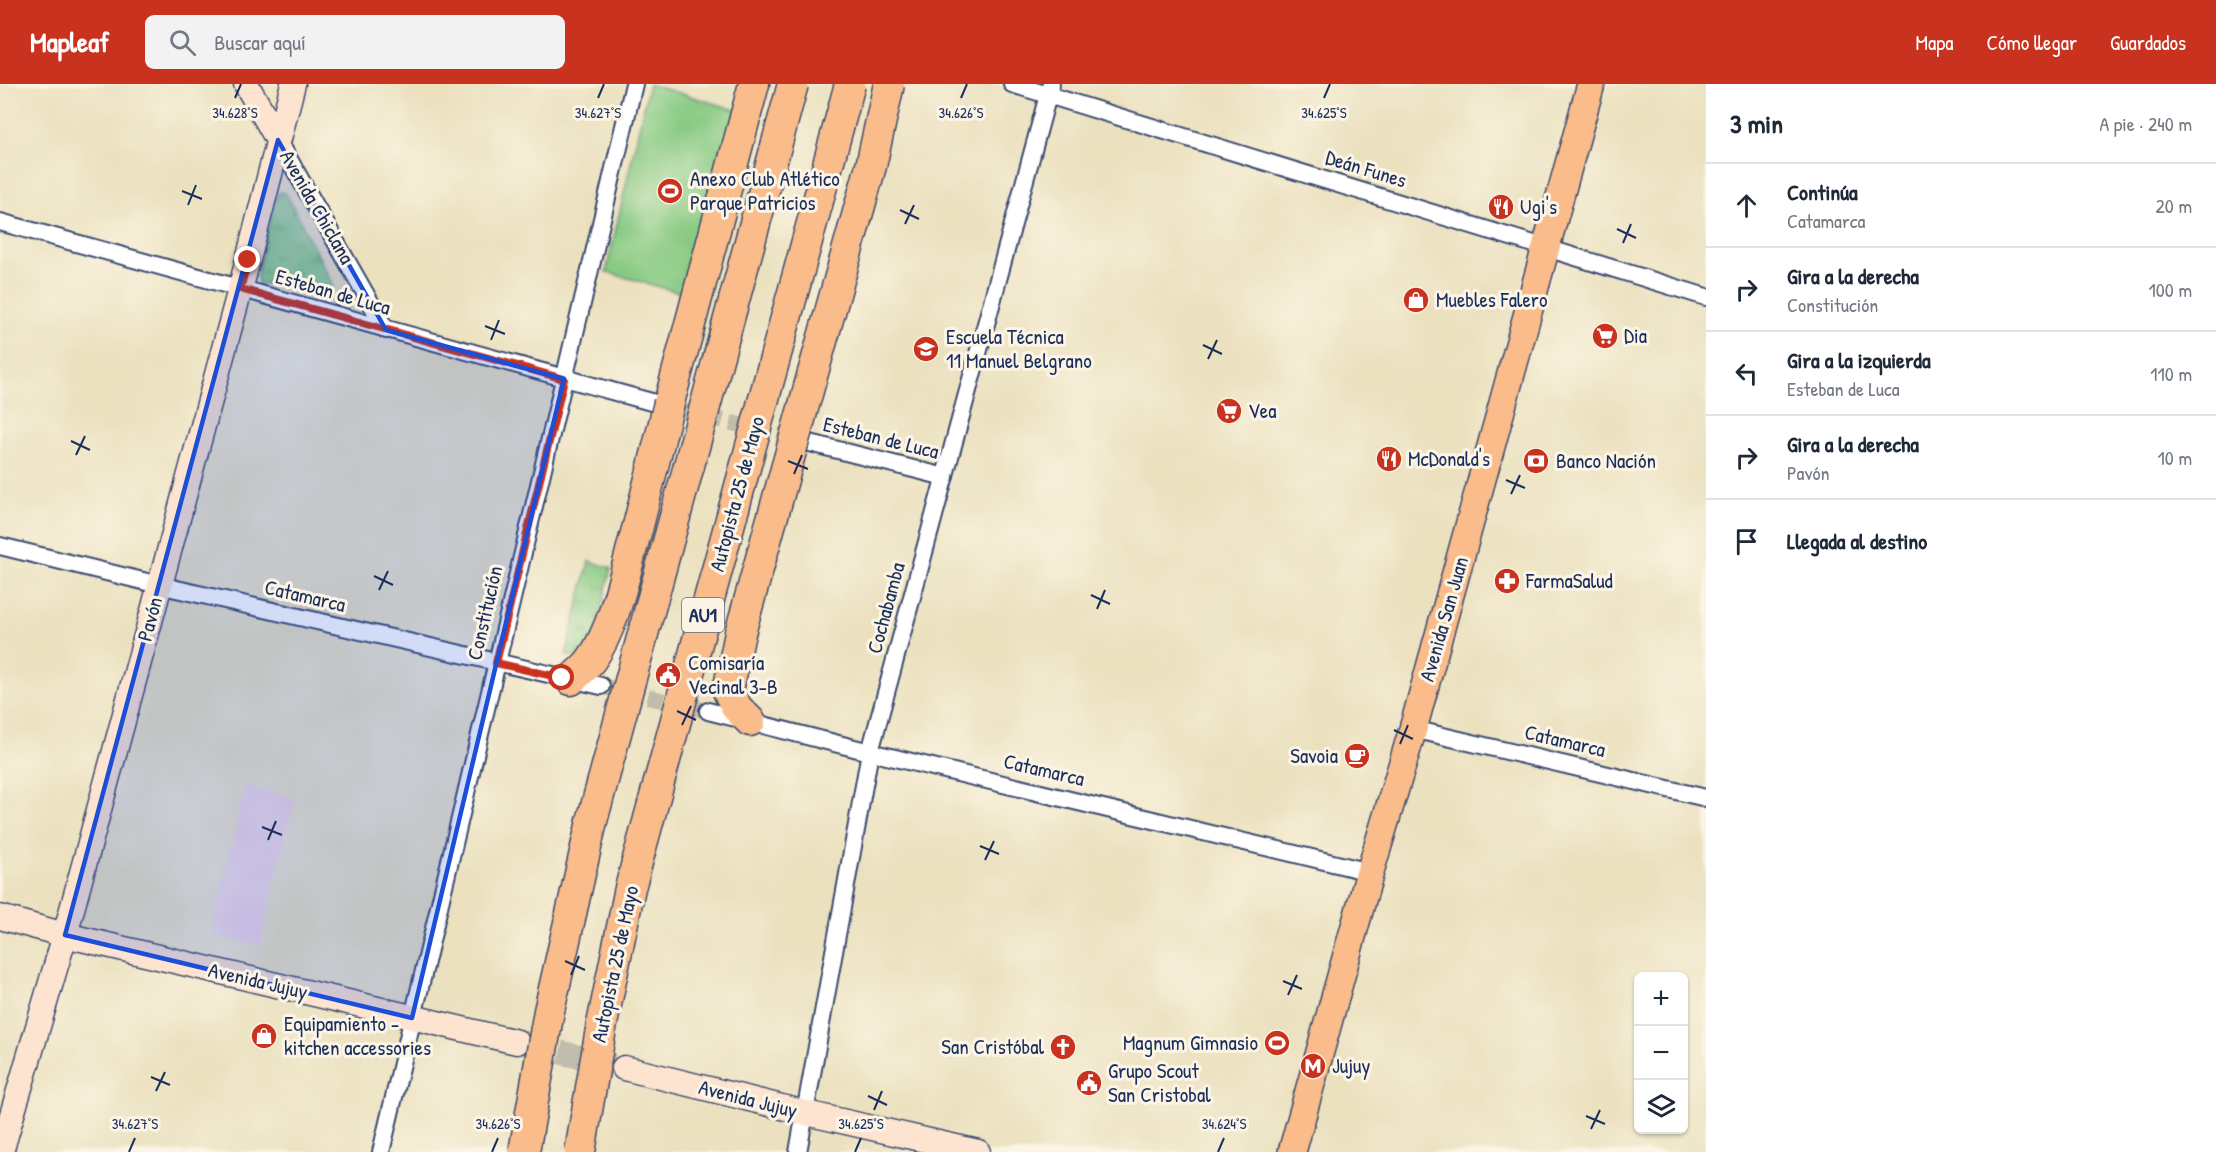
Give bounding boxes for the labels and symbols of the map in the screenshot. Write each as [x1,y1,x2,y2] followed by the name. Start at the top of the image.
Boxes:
[212,102,258,123] text: 34.628°S
[575,102,621,123] text: 34.627°S
[939,102,984,123] text: 34.626°S
[1301,102,1347,123] text: 34.625°S
[1322,143,1410,195] street label: Deán Funes
[273,144,362,269] street label: Avenida Chiclana
[690,164,840,217] place label: Anexo Club Atlético Parque Patricios
[655,176,685,206] sports icon: Anexo Club Atlético Parque Patricios
[1486,192,1516,222] restaurant icon: Ugi's
[1520,192,1557,221] place label: Ugi's
[234,246,260,272] route end
[272,261,394,322] street label: Esteban de Luca
[1401,285,1431,315] shop icon: Muebles Falero
[1436,285,1547,314] place label: Muebles Falero
[1590,321,1620,351] supermarket icon: Dia
[1624,321,1647,350] place label: Dia
[946,322,1092,375] place label: Escuela Técnica 11 Manuel Belgrano
[911,334,941,364] school or university icon: Escuela Técnica 11 Manuel Belgrano
[1214,396,1244,426] supermarket icon: Vea
[1248,396,1276,425] place label: Vea
[820,409,942,466] street label: Esteban de Luca
[702,413,771,575] street label: Autopista 25 de Mayo
[1374,444,1404,474] restaurant icon: McDonald's
[1408,444,1490,473] place label: McDonald's
[1521,446,1551,476] bank icon: Banco Nación
[1556,446,1656,475] place label: Banco Nación
[1412,553,1475,685] street label: Avenida San Juan
[859,559,912,657] street label: Cochabamba
[460,563,509,663] street label: Constitución
[1492,566,1522,596] pharmacy icon: FarmaSalud
[1525,566,1613,595] place label: FarmaSalud
[262,572,348,619] street label: Catamarca
[130,594,169,644] street label: Pavón
[682,598,724,632] road number: AU1
[688,648,778,701] place label: Comisaría Vecinal 3-B
[653,660,683,690] public building icon: Comisaría Vecinal 3-B
[548,664,574,690] route start
[1522,717,1608,764] street label: Catamarca
[1290,741,1338,770] place label: Savoia
[1342,741,1372,771] cafe icon: Savoia
[1001,746,1087,793] street label: Catamarca
[584,883,645,1045] street label: Autopista 25 de Mayo
[206,955,311,1006] street label: Avenida Jujuy
[284,1009,431,1062] place label: Equipamiento - kitchen accessories
[249,1021,279,1051] shop icon: Equipamiento - kitchen accessories
[1123,1028,1258,1057] place label: Magnum Gimnasio
[1262,1028,1292,1058] sports icon: Magnum Gimnasio
[941,1032,1044,1061] place label: San Cristóbal
[1048,1032,1078,1062] church icon: San Cristóbal
[1298,1051,1328,1081] metro station icon: Jujuy
[1332,1051,1371,1080] place label: Jujuy
[1108,1056,1211,1109] place label: Grupo Scout San Cristobal
[1074,1068,1104,1098] public building icon: Grupo Scout San Cristobal
[696,1072,801,1125] street label: Avenida Jujuy
[112,1113,158,1134] text: 34.627°S
[476,1113,521,1134] text: 34.626°S
[838,1113,884,1134] text: 34.625°S
[1202,1113,1246,1134] text: 34.624°S

